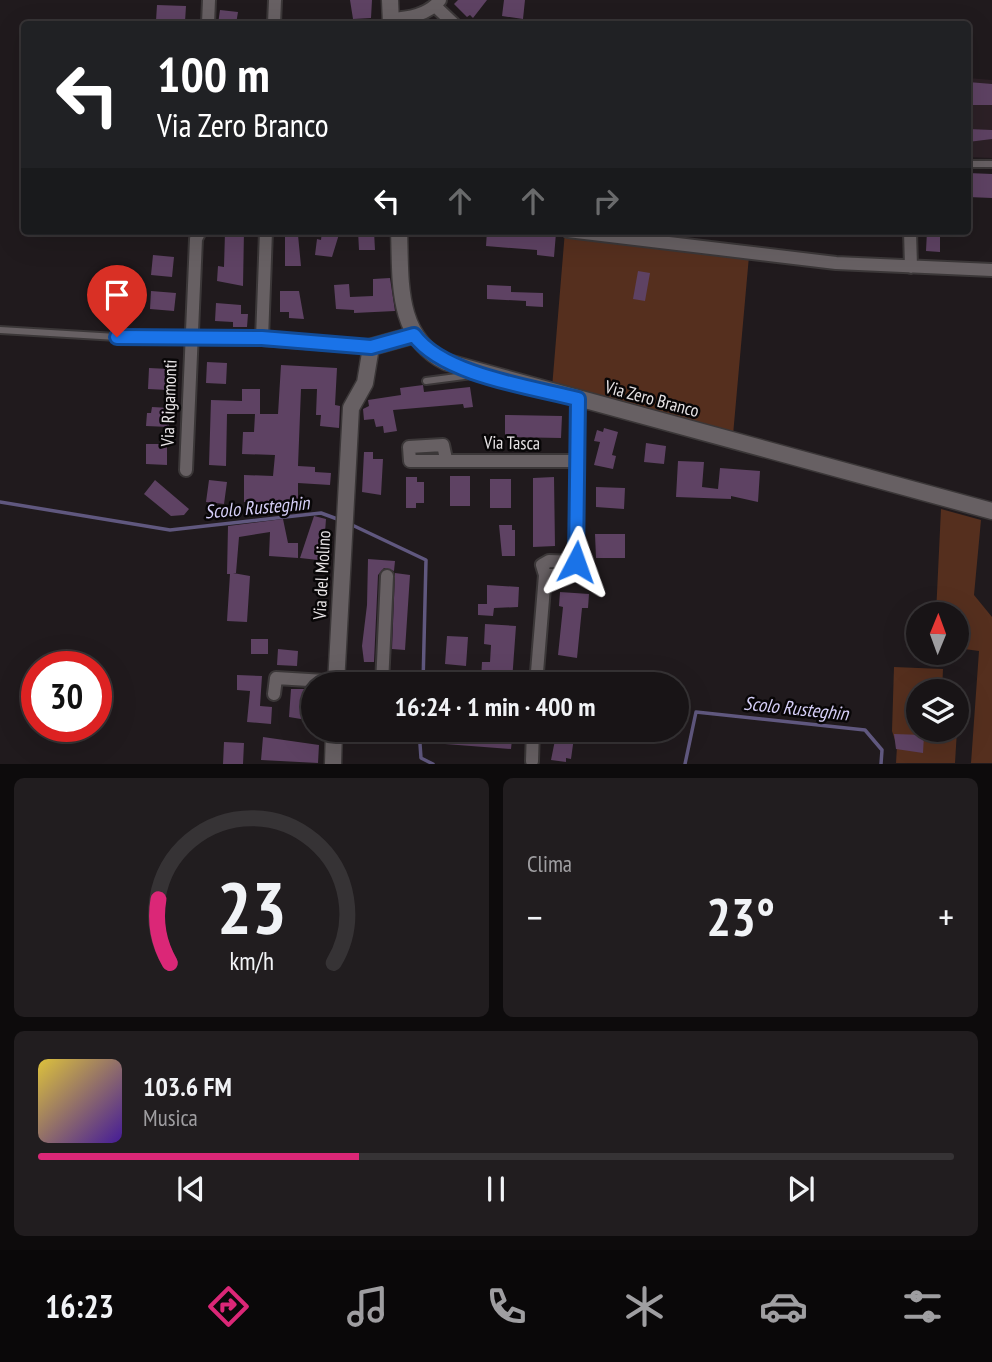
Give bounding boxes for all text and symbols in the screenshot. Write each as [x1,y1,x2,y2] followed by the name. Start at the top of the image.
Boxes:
[157,42,270,106] text: 100 m
[42,49,133,140] icon: left
[157,104,329,146] text: Via Zero Branco
[368,182,406,220] icon: left
[441,182,479,220] icon: ahead
[514,182,552,220] icon: ahead
[587,182,625,220] icon: right
[87,265,147,337] pin
[98,276,136,314] icon: arrive
[155,359,182,448] street label: Via Rigamonti
[602,375,702,422] street label: Via Zero Branco
[483,430,540,454] street label: Via Tasca
[204,490,312,524] water label: Scolo Rusteghin
[539,525,613,599] position arrow
[308,529,335,621] street label: Via del Molino
[906,602,970,665] north arrow
[906,602,969,742] map controls
[21,651,112,742] speed limit sign: 30
[906,679,969,742] button: layers
[395,690,595,723] text: 16:24 · 1 min · 400 m
[743,691,851,726] water label: Scolo Rusteghin
[527,849,572,878] text: Clima
[217,860,286,954] text: 23
[706,883,775,950] text: 23°
[527,892,543,941] text: −
[938,892,954,941] text: +
[229,945,274,977] text: km/h
[143,1070,232,1103] text: 103.6 FM
[143,1103,198,1132] text: Musica
[172,1170,210,1208] icon: previous
[477,1170,515,1208] icon: pause
[782,1170,820,1208] icon: next
[204,1282,253,1331] icon: directions
[343,1282,392,1331] icon: music
[482,1282,531,1331] icon: phone
[620,1282,669,1331] icon: climate
[759,1282,808,1331] icon: car
[898,1282,947,1331] icon: filters
[45,1285,114,1327] text: 16:23

